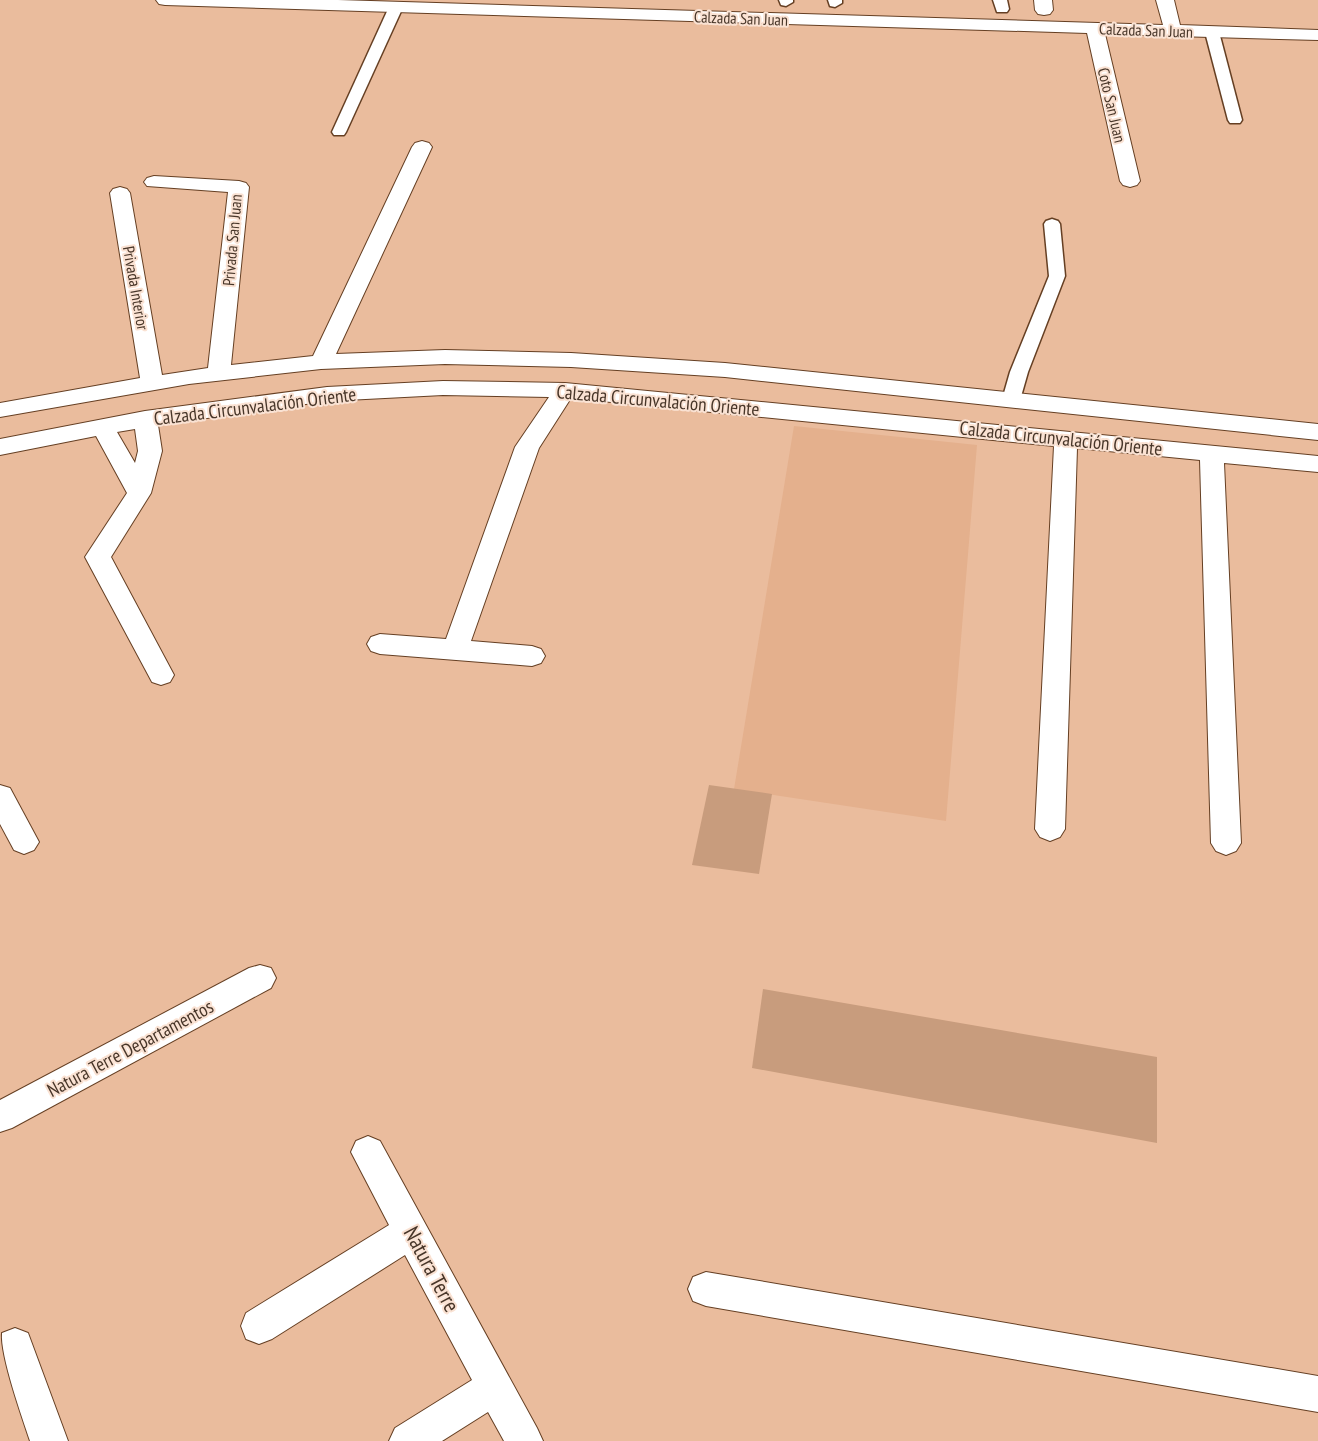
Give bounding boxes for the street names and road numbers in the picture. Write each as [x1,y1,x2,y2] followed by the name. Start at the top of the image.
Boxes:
[694,6,788,30] street label: Calzada San Juan
[1099,18,1193,42] street label: Calzada San Juan
[1094,66,1130,144] street label: Coto San Juan
[218,193,246,287] street label: Privada San Juan
[119,245,153,332] street label: Privada Interior
[556,379,761,421] street label: Calzada Circunvalación Oriente
[153,382,358,430] street label: Calzada Circunvalación Oriente
[959,415,1164,461] street label: Calzada Circunvalación Oriente
[43,994,217,1102] street label: Natura Terre Departamentos
[398,1221,466,1317] street label: Natura Terre

